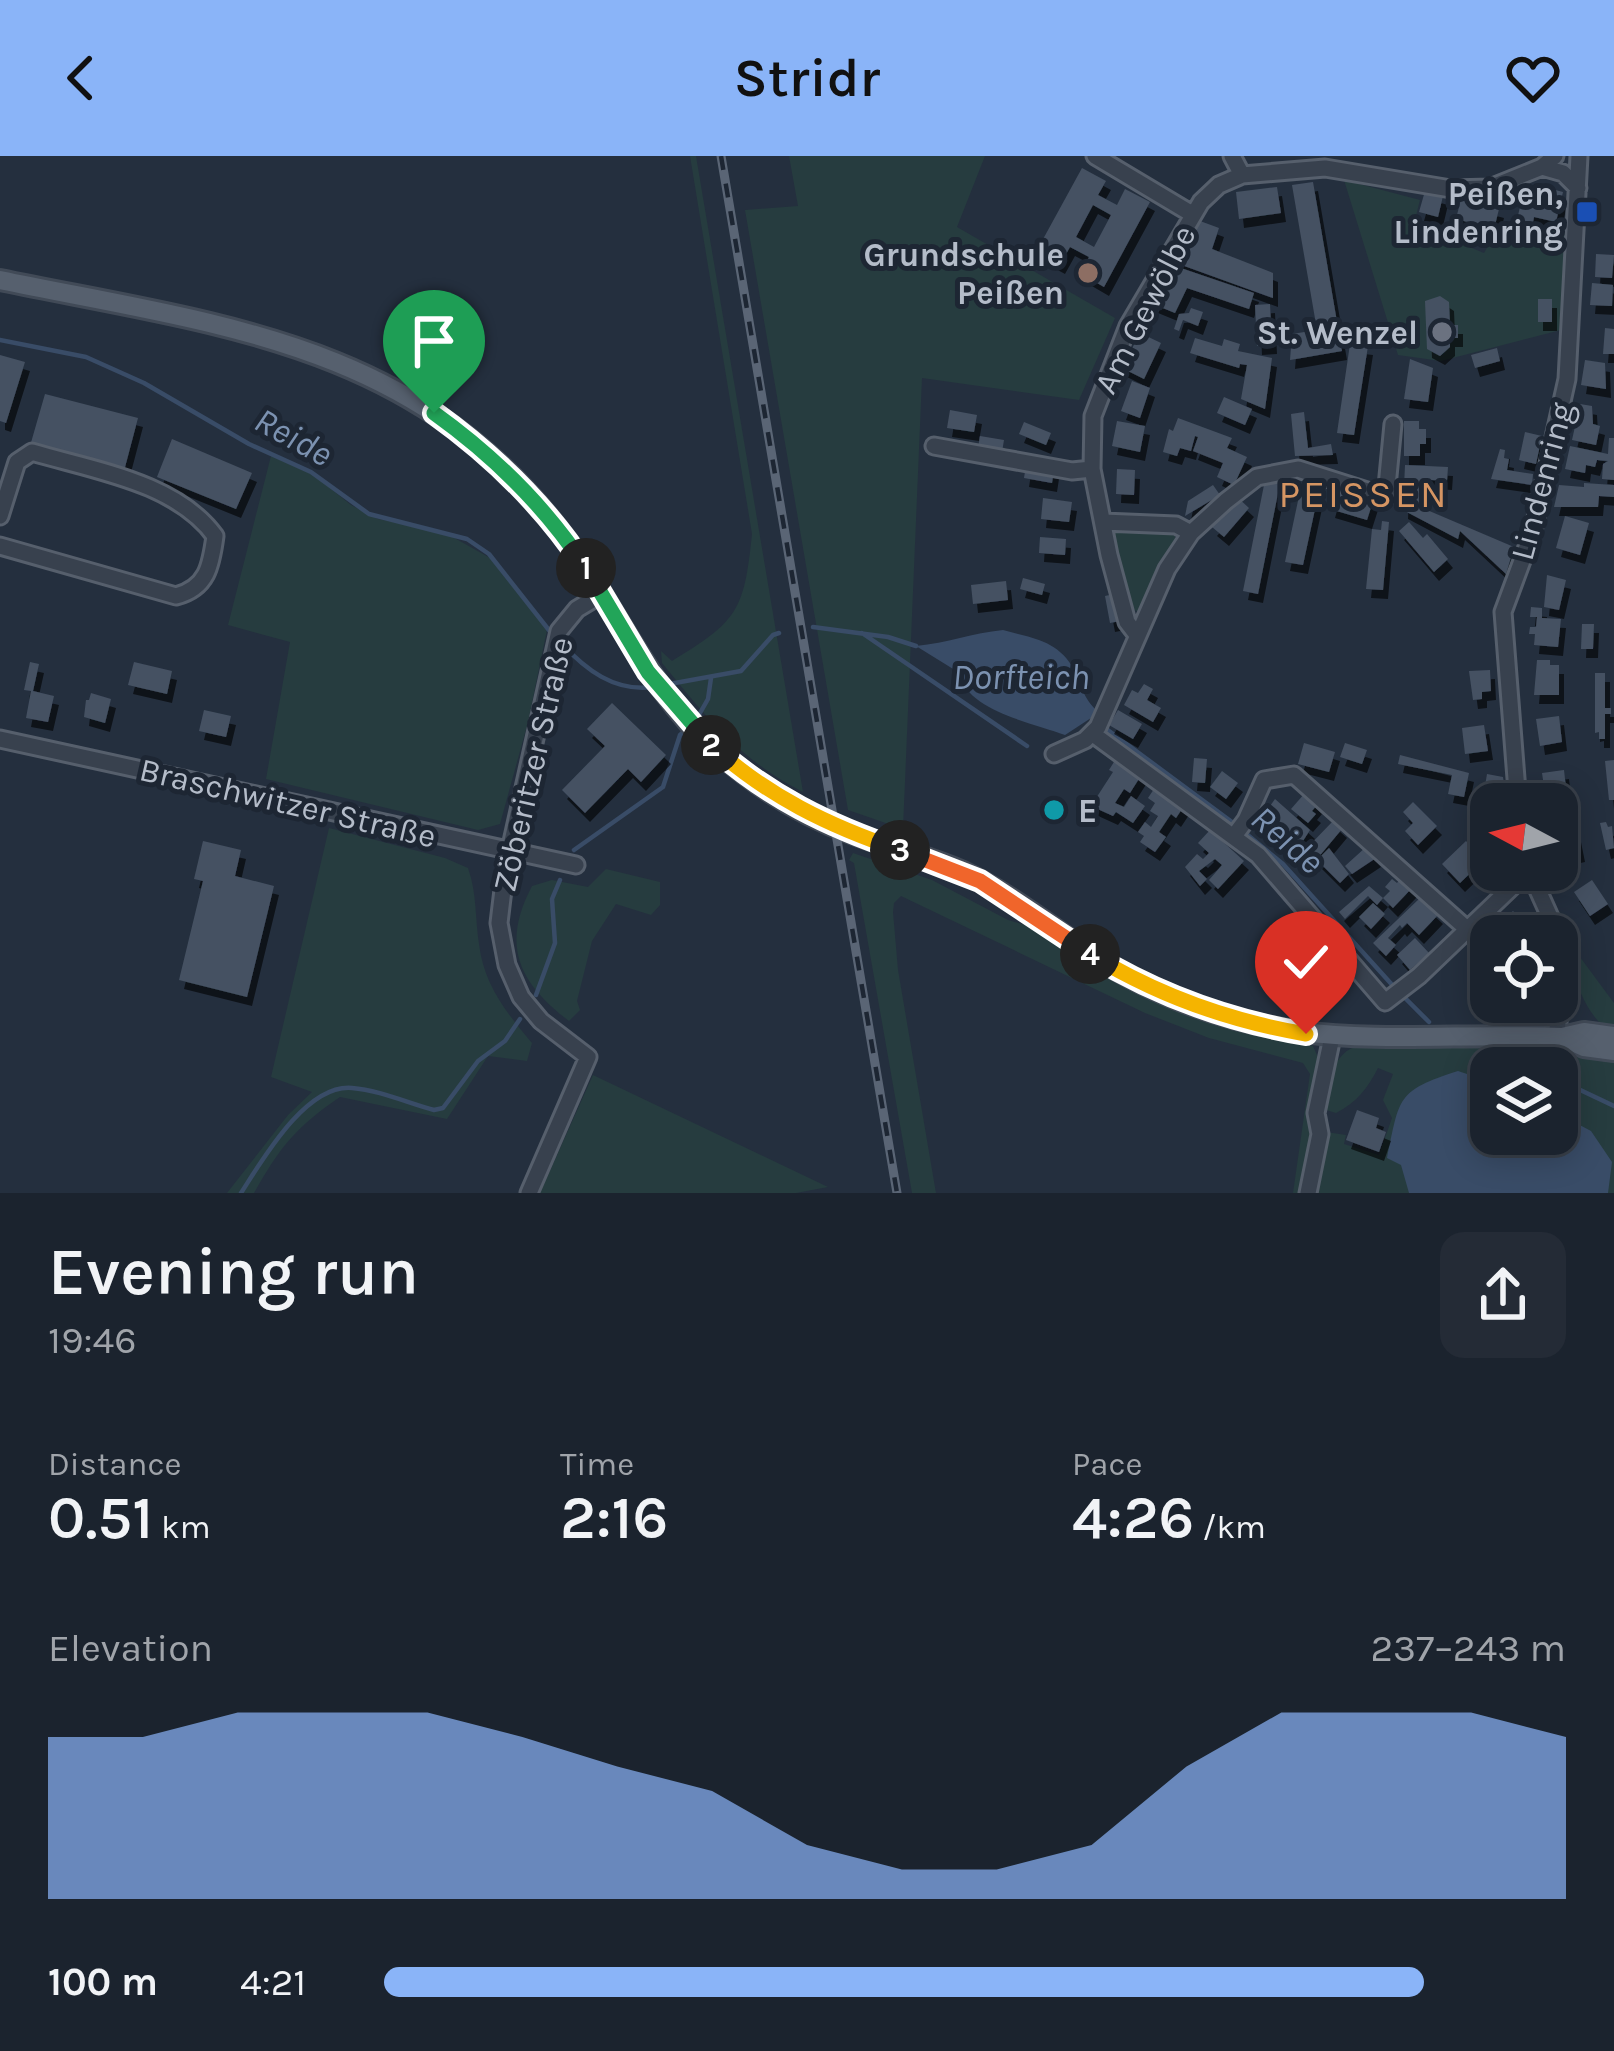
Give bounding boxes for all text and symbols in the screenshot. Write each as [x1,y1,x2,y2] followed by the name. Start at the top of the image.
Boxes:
[48,45,114,111] icon: back
[1500,45,1566,111] icon: heart
[734,46,880,110] text: Stridr
[1393,175,1563,251] place label: Peißen, Lindenring
[1574,199,1600,225] marker: Peißen, Lindenring
[1086,219,1203,400] street label: Am Gewölbe
[864,236,1064,312] place label: Grundschule Peißen
[1075,260,1101,286] marker: Grundschule Peißen
[383,290,485,413] pin
[401,308,467,374] icon: arrive
[1257,314,1418,352] place label: St. Wenzel
[1429,319,1455,345] marker: St. Wenzel
[1503,398,1581,564] street label: Lindenring
[247,399,340,475] water label: Reide
[1278,471,1450,517] district label: PEISSEN
[556,538,616,598] pin: 1
[580,549,592,587] text: 1
[485,633,581,895] street label: Zöberitzer Straße
[952,656,1090,698] water label: Dorfteich
[681,715,741,775] pin: 2
[701,726,721,764] text: 2
[136,750,440,856] street label: Braschwitzer Straße
[1470,783,1578,891] north arrow
[1470,783,1578,1155] map controls
[1078,792,1097,830] place label: E
[1041,797,1067,823] marker: E
[1243,797,1332,883] water label: Reide
[870,820,930,880] pin: 3
[890,831,910,869] text: 3
[1255,911,1357,1034] pin
[1470,915,1578,1023] button: locate
[1060,924,1120,984] pin: 4
[1273,929,1339,995] icon: check
[1080,935,1100,973] text: 4
[1470,1047,1578,1155] button: layers
[1440,1232,1566,1358] button: share
[48,1233,419,1311] text: Evening run
[48,1317,137,1363] text: 19:46
[48,1445,181,1483] text: Distance
[560,1445,634,1483] text: Time
[1072,1445,1142,1483] text: Pace
[48,1483,153,1553] text: 0.51
[560,1483,668,1553] text: 2:16
[1072,1483,1194,1553] text: 4:26
[153,1508,211,1546] text: km
[1194,1508,1266,1546] text: /km
[48,1625,213,1671] text: Elevation
[1370,1625,1566,1671] text: 237–243 m
[48,1959,158,2005] text: 100 m
[240,1959,306,2005] text: 4:21

